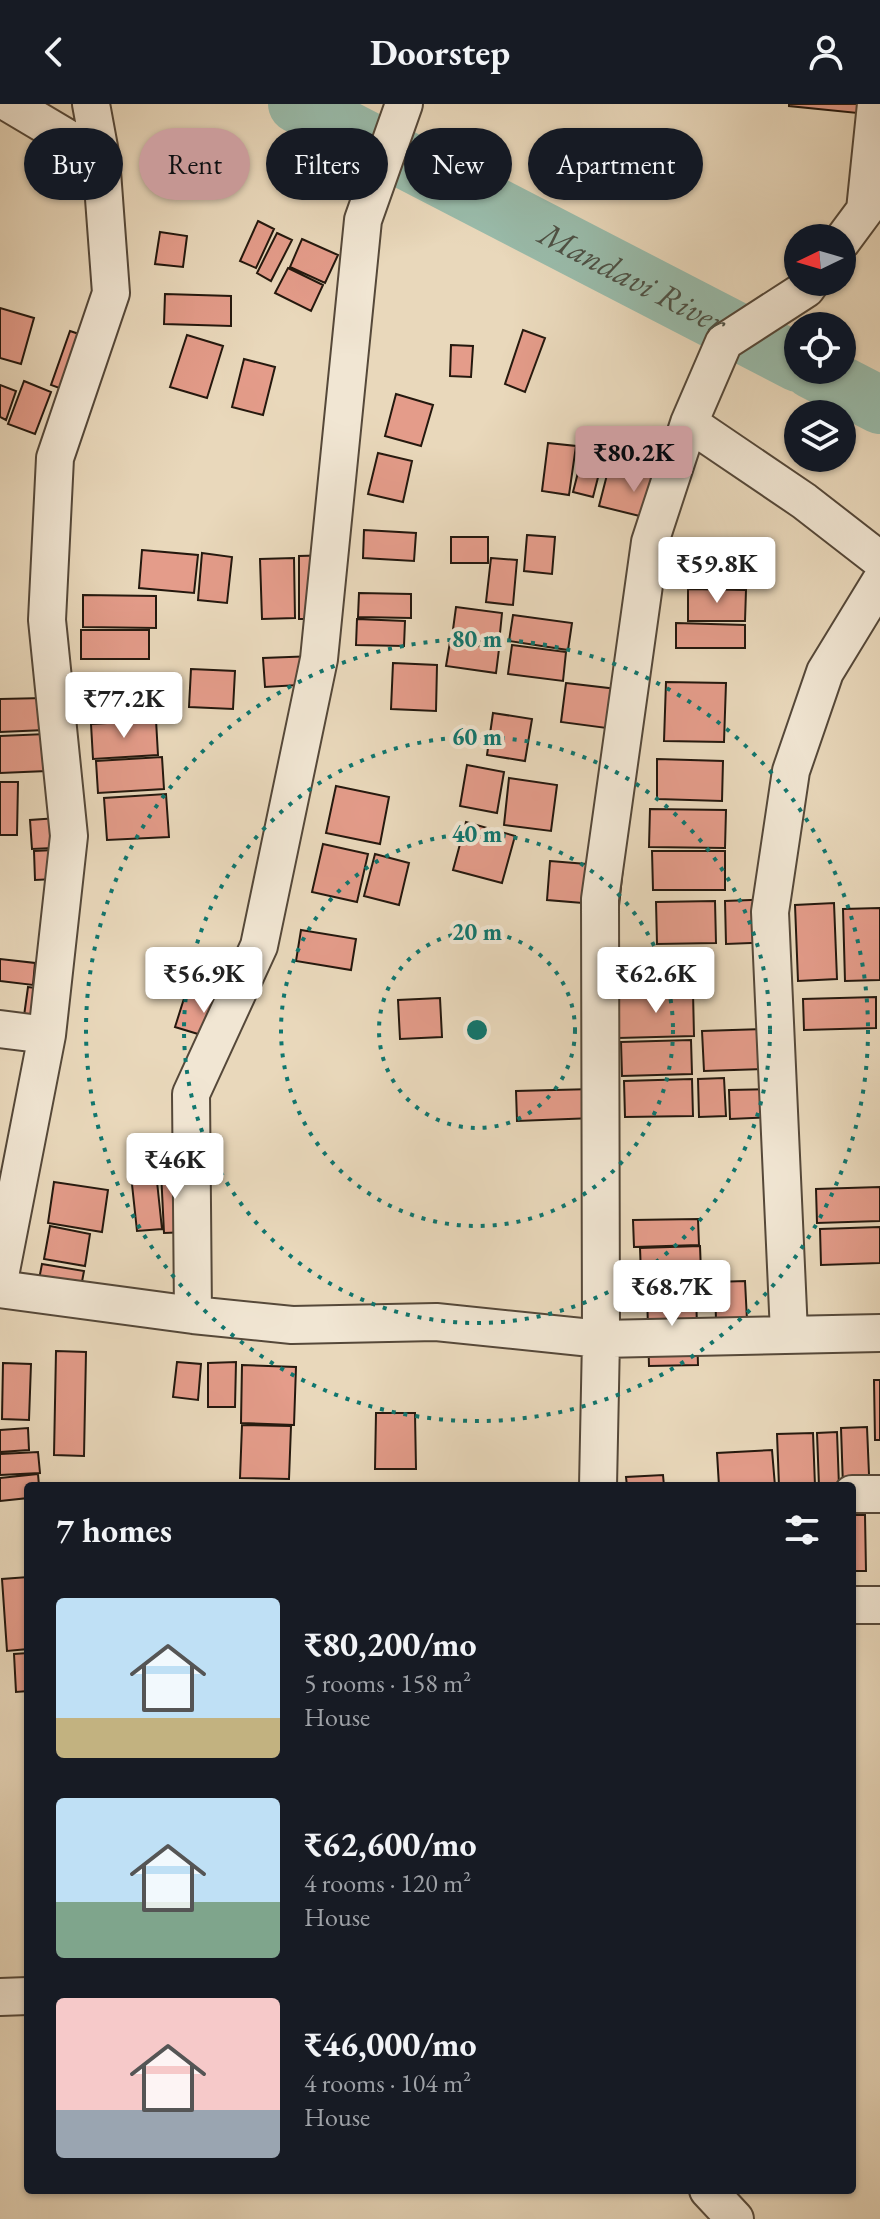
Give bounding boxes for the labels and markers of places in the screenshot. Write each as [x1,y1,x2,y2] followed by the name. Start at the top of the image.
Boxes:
[569,426,699,494] pin: ₹80.2K
[652,537,782,605] pin: ₹59.8K
[59,672,189,740] pin: ₹77.2K
[139,947,269,1015] pin: ₹56.9K
[591,947,721,1015] pin: ₹62.6K
[463,1016,491,1044] centre of rings
[128,1133,222,1201] pin: ₹46K
[607,1260,737,1328] pin: ₹68.7K

